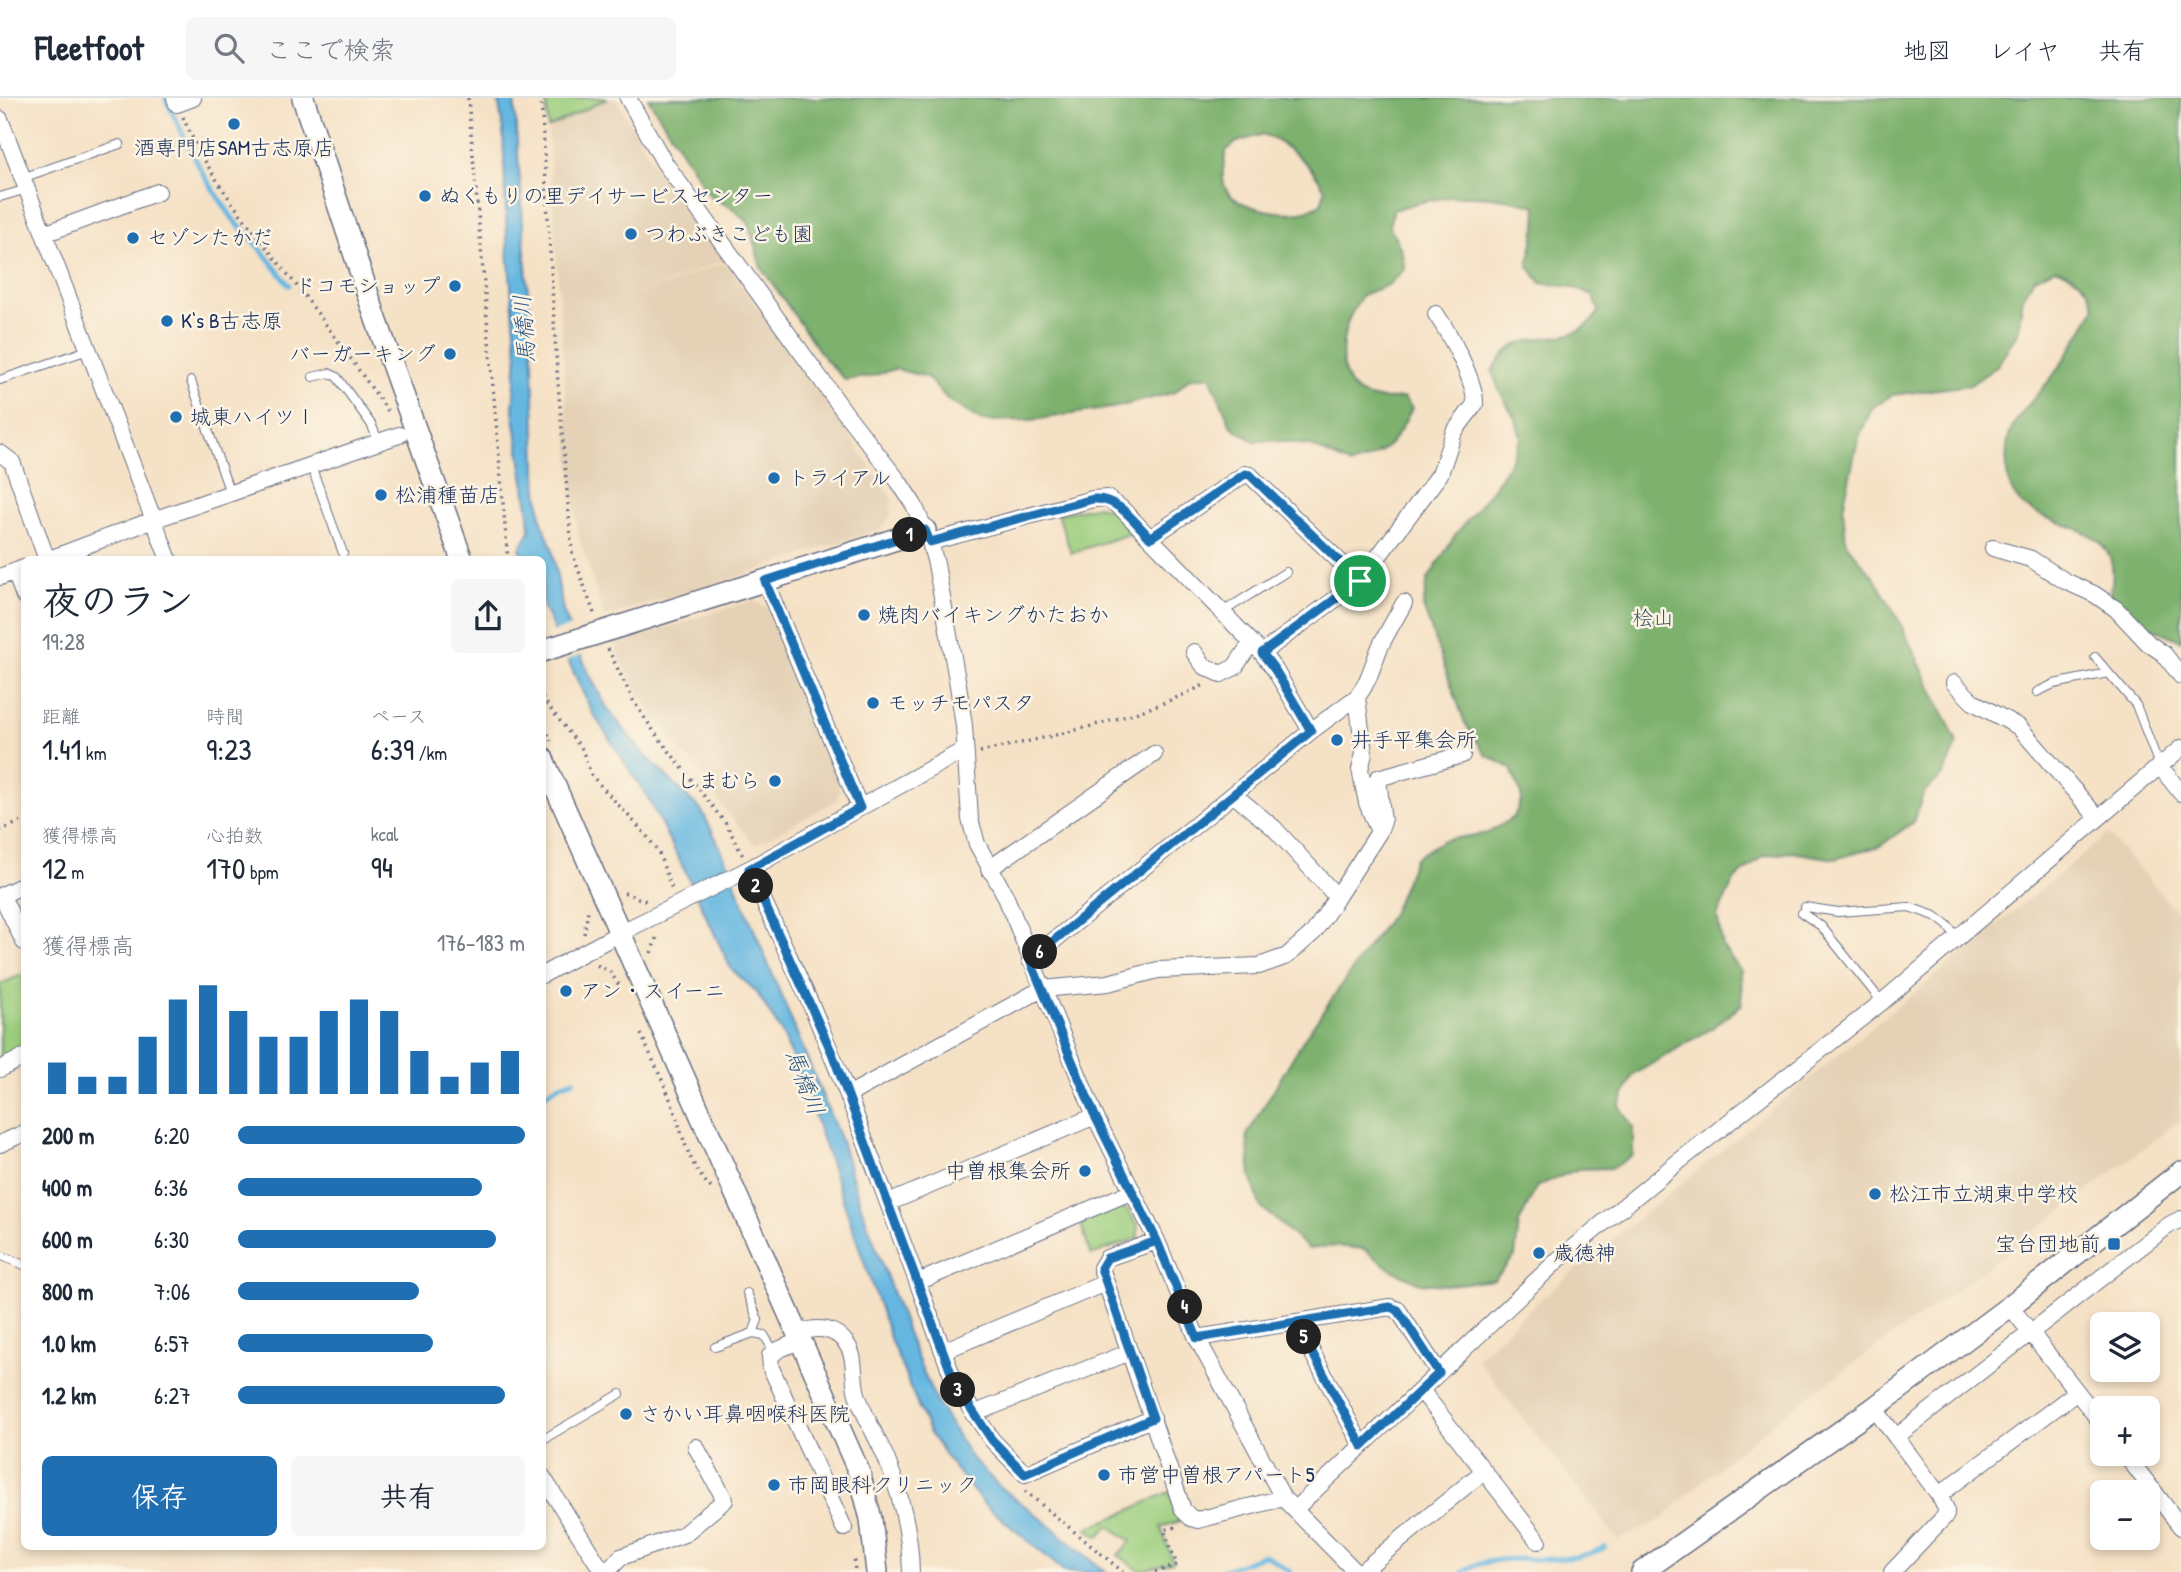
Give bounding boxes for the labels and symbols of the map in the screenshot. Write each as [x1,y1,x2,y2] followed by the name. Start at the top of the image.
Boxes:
[226,116,242,132] marker: 酒専門店SAM古志原店
[134,133,334,162] place label: 酒専門店SAM古志原店
[439,181,773,210] place label: ぬくもりの里デイサービスセンター
[417,188,433,204] marker: ぬくもりの里デイサービスセンター
[645,219,813,248] place label: つわぶきこども園
[147,223,273,252] place label: セゾンたかだ
[623,226,639,242] marker: つわぶきこども園
[125,230,141,246] marker: セゾンたかだ
[295,271,441,300] place label: ドコモショップ
[447,278,463,294] marker: ドコモショップ
[506,294,541,365] water label: 馬橋川
[181,306,283,335] place label: K‘s B古志原
[159,313,175,329] marker: K‘s B古志原
[289,339,436,368] place label: バーガーキング
[442,346,458,362] marker: バーガーキング
[190,402,316,431] place label: 城東ハイツⅠ
[168,409,184,425] marker: 城東ハイツⅠ
[788,463,891,492] place label: トライアル
[766,470,782,486] marker: トライアル
[395,480,500,509] place label: 松浦種苗店
[373,487,389,503] marker: 松浦種苗店
[892,518,928,552] pin: 1
[1330,551,1390,611] pin
[878,600,1109,629] place label: 焼肉バイキングかたおか
[1632,603,1674,632] park label: 桧山
[856,607,872,623] marker: 焼肉バイキングかたおか
[887,688,1034,717] place label: モッチモパスタ
[865,695,881,711] marker: モッチモパスタ
[1351,725,1477,754] place label: 井手平集会所
[1329,732,1345,748] marker: 井手平集会所
[677,766,761,795] place label: しまむら
[767,773,783,789] marker: しまむら
[738,868,774,904] pin: 2
[1023,934,1058,970] pin: 6
[580,976,725,1005] place label: アン・スイーニ
[558,983,574,999] marker: アン・スイーニ
[779,1044,832,1120] water label: 馬橋川
[945,1156,1071,1185] place label: 中曽根集会所
[1077,1163,1093,1179] marker: 中曽根集会所
[1889,1179,2078,1208] place label: 松江市立湖東中学校
[1867,1186,1883,1202] marker: 松江市立湖東中学校
[1995,1229,2100,1258] place label: 宝台団地前
[2106,1236,2122,1252] marker: 宝台団地前
[1553,1238,1616,1267] place label: 歳徳神
[1531,1245,1547,1261] marker: 歳徳神
[1168,1290,1202,1324] pin: 4
[1286,1320,1322,1354] pin: 5
[940,1372,976,1408] pin: 3
[640,1399,850,1428] place label: さかい耳鼻咽喉科医院
[618,1406,634,1422] marker: さかい耳鼻咽喉科医院
[1118,1460,1315,1489] place label: 市営中曽根アパート5
[1096,1467,1112,1483] marker: 市営中曽根アパート5
[788,1470,977,1499] place label: 市岡眼科クリニック
[766,1477,782,1493] marker: 市岡眼科クリニック

